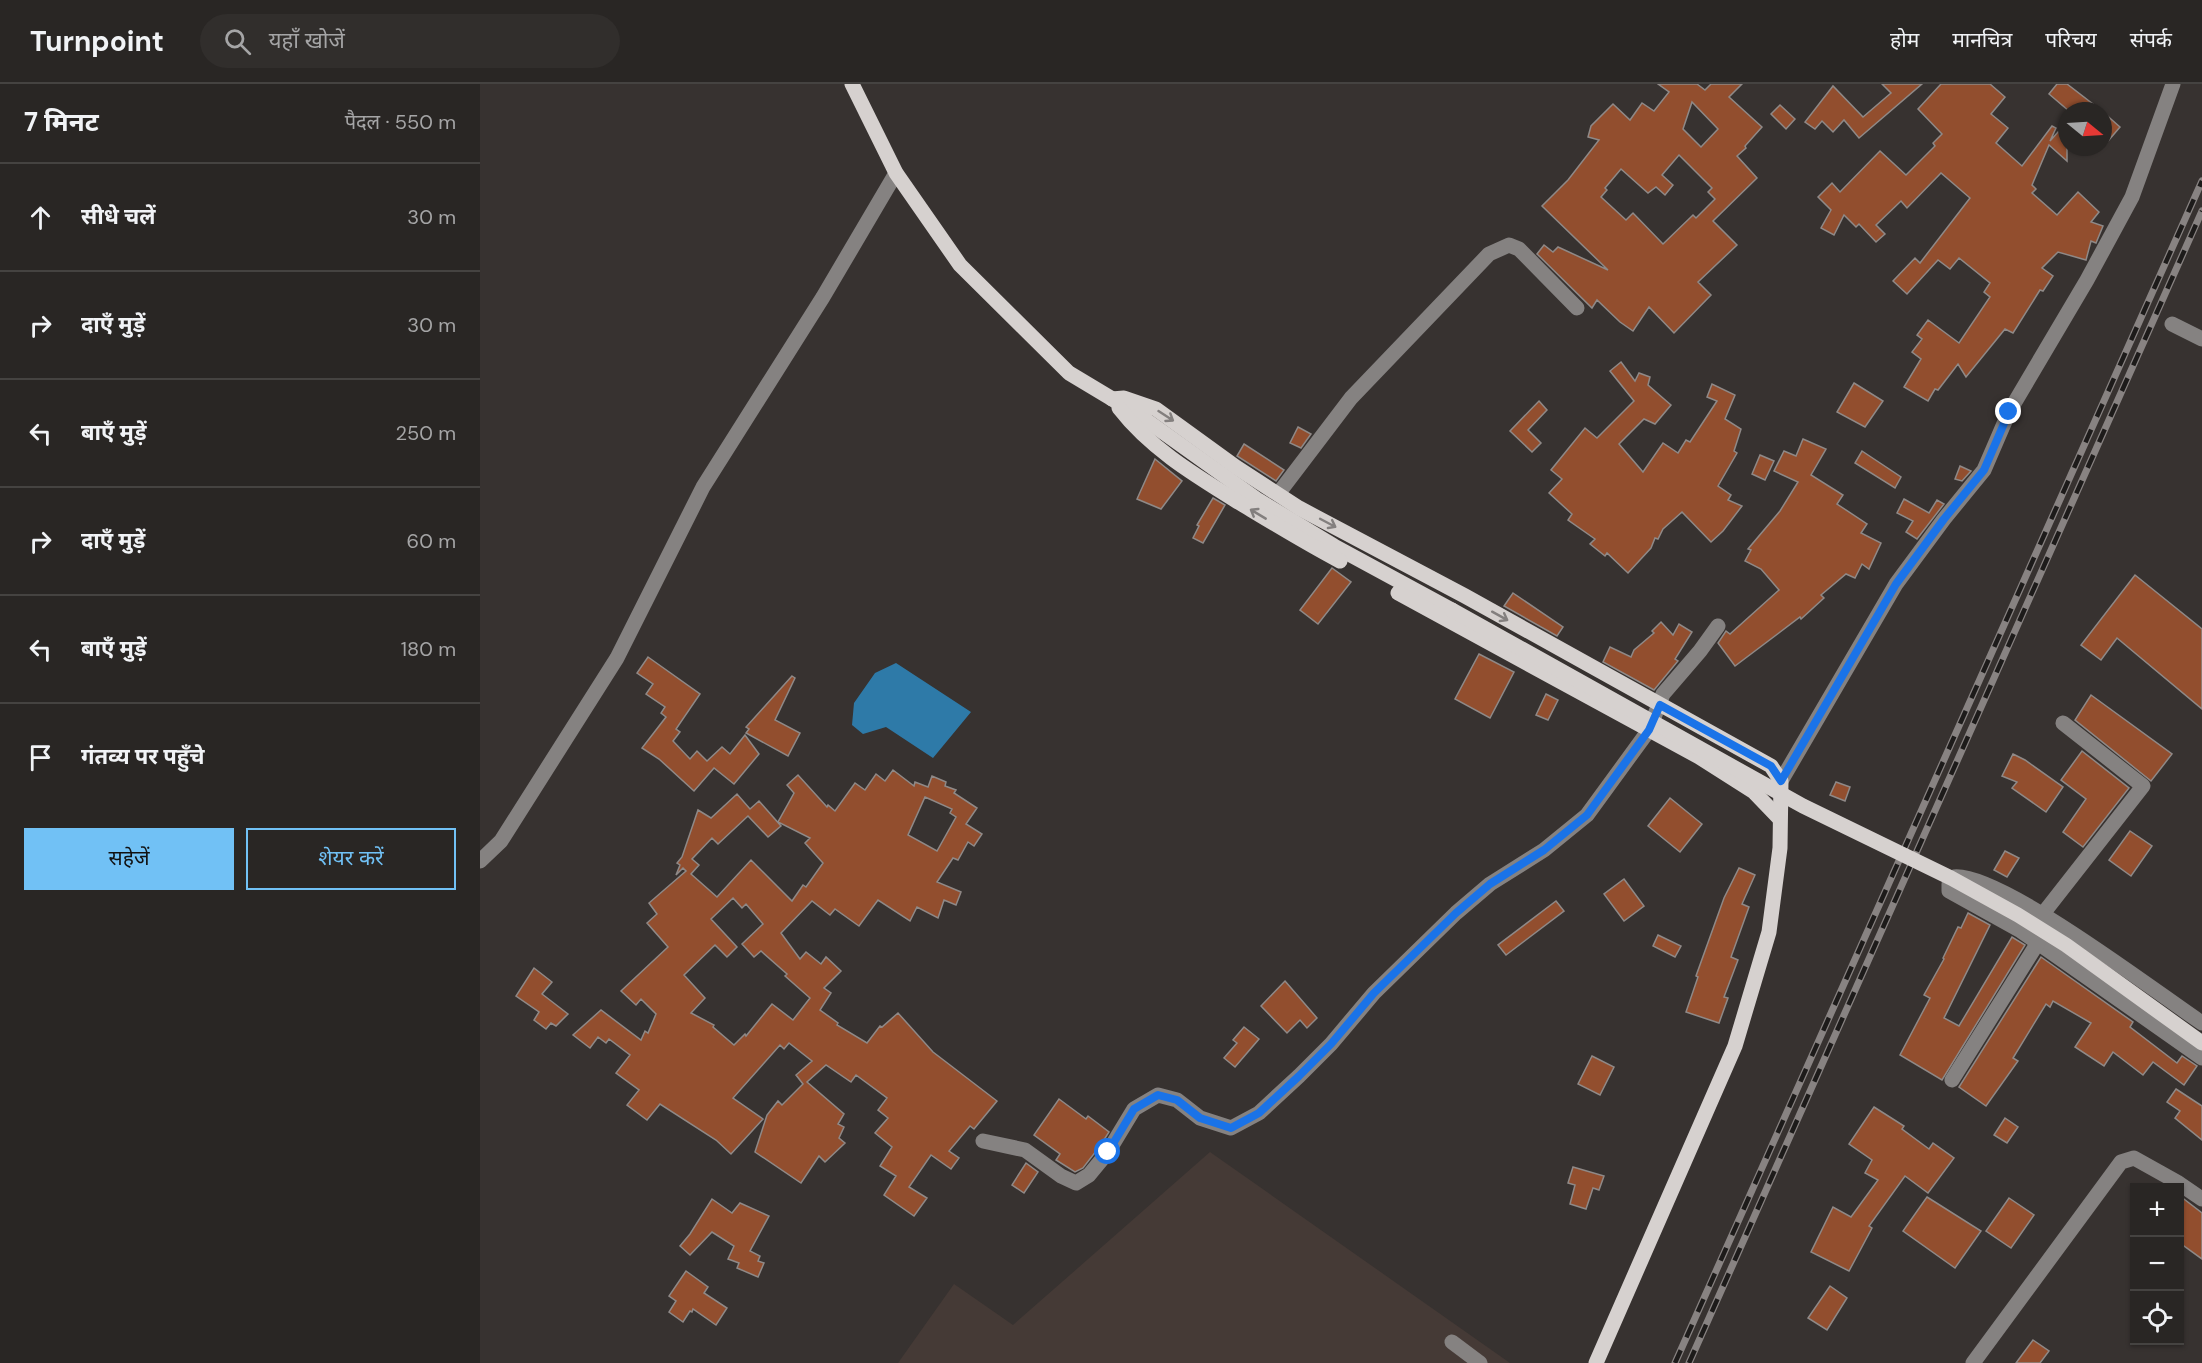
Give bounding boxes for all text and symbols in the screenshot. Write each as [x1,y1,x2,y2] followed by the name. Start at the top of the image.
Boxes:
[200,14,620,68] search box
[30,23,164,60] text: Turnpoint
[221,25,254,58] icon: search
[269,26,345,55] text: यहाँ खोजें
[1890,26,1919,54] text: होम
[1952,26,2012,54] text: मानचित्र
[2045,26,2097,54] text: परिचय
[2130,26,2172,54] text: संपर्क
[2058,102,2112,156] north arrow
[24,105,99,139] text: 7 मिनट
[345,109,456,135] text: पैदल · 550 m
[24,201,57,234] icon: ahead
[81,202,156,231] text: सीधे चलें
[407,204,456,230] text: 30 m
[24,309,57,342] icon: right
[81,310,145,339] text: दाएँ मुड़ें
[407,312,456,338] text: 30 m
[1995,398,2021,424] route end
[1157,410,1174,422] one-way arrow
[24,417,57,450] icon: left
[81,418,147,447] text: बाएँ मुड़ें
[395,420,456,446] text: 250 m
[1250,507,1267,519] one-way arrow
[1319,518,1337,529] one-way arrow
[24,525,57,558] icon: right
[81,526,145,555] text: दाएँ मुड़ें
[407,528,456,554] text: 60 m
[1491,610,1508,622] one-way arrow
[24,633,57,666] icon: left
[81,634,147,663] text: बाएँ मुड़ें
[401,636,456,662] text: 180 m
[24,741,57,774] icon: arrive
[81,742,204,771] text: गंतव्य पर पहुँचे
[24,828,234,890] button: सहेजें
[246,828,456,890] button: शेयर करें
[1094,1138,1120,1164] route start
[2130,1183,2184,1345] map controls
[2130,1183,2184,1237] button: +
[2130,1237,2184,1291] button: −
[2130,1291,2184,1345] button: locate

